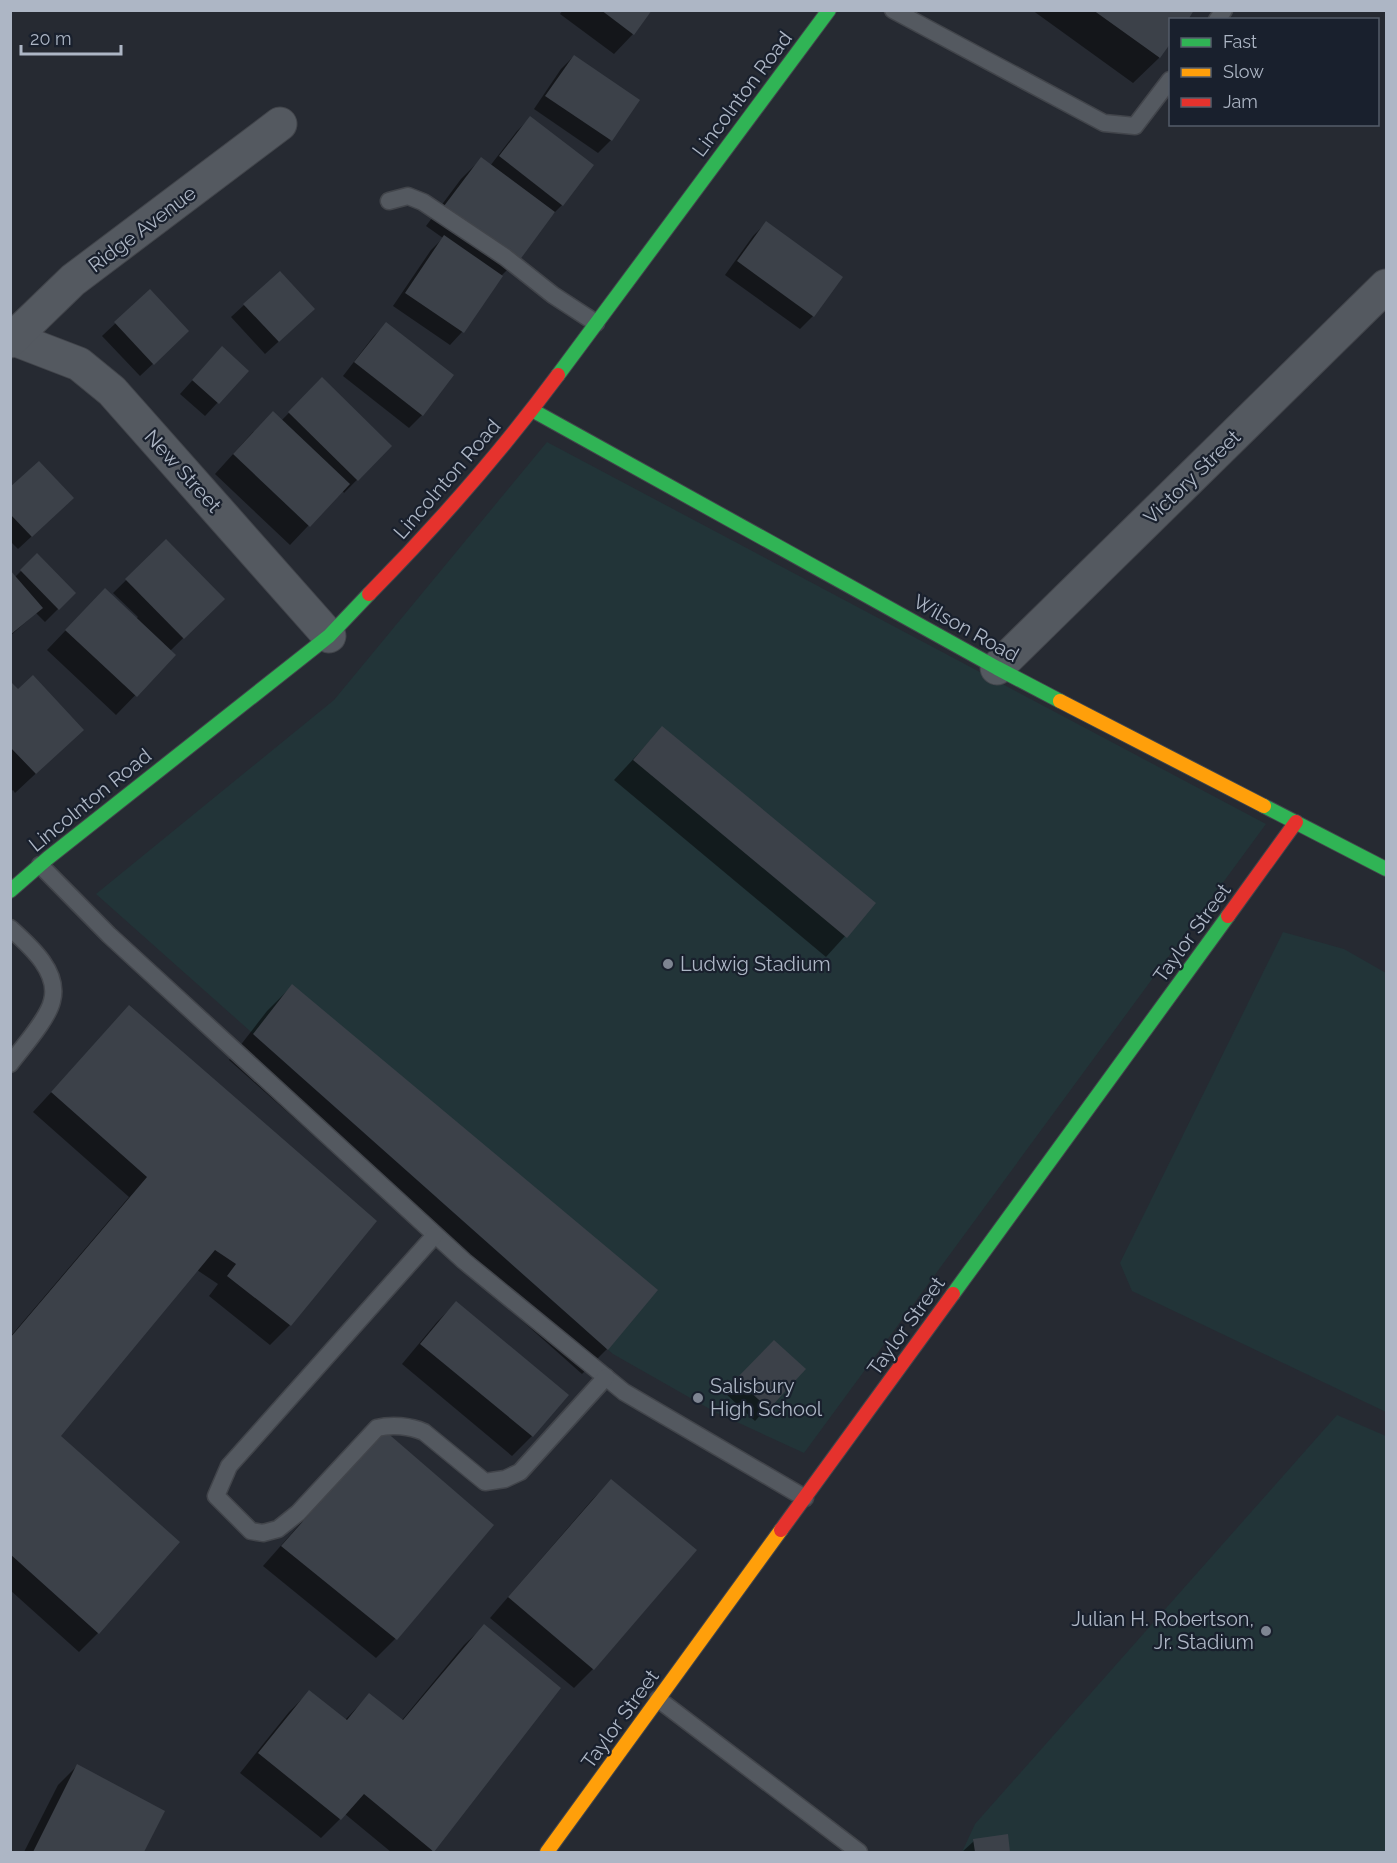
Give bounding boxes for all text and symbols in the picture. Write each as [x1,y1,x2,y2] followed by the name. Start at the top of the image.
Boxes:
[21,18,122,56] scale bar
[1169,18,1379,126] legend
[687,27,797,161] street label: Lincolnton Road
[30,28,72,49] text: 20 m
[1223,31,1257,52] text: Fast
[1223,61,1264,82] text: Slow
[1223,91,1258,112] text: Jam
[83,181,201,277] street label: Ridge Avenue
[389,414,505,544] street label: Lincolnton Road
[140,425,227,518] street label: New Street
[1139,425,1246,529] street label: Victory Street
[909,589,1023,667] street label: Wilson Road
[24,743,156,857] street label: Lincolnton Road
[1148,879,1236,987] street label: Taylor Street
[680,952,831,976] place label: Ludwig Stadium
[661,957,675,971] marker: Ludwig Stadium
[862,1272,950,1380] street label: Taylor Street
[710,1374,823,1421] place label: Salisbury High School
[691,1391,705,1405] marker: Salisbury High School
[1071,1607,1254,1654] place label: Julian H. Robertson, Jr. Stadium
[1259,1624,1273,1638] marker: Julian H. Robertson, Jr. Stadium
[576,1665,664,1773] street label: Taylor Street

